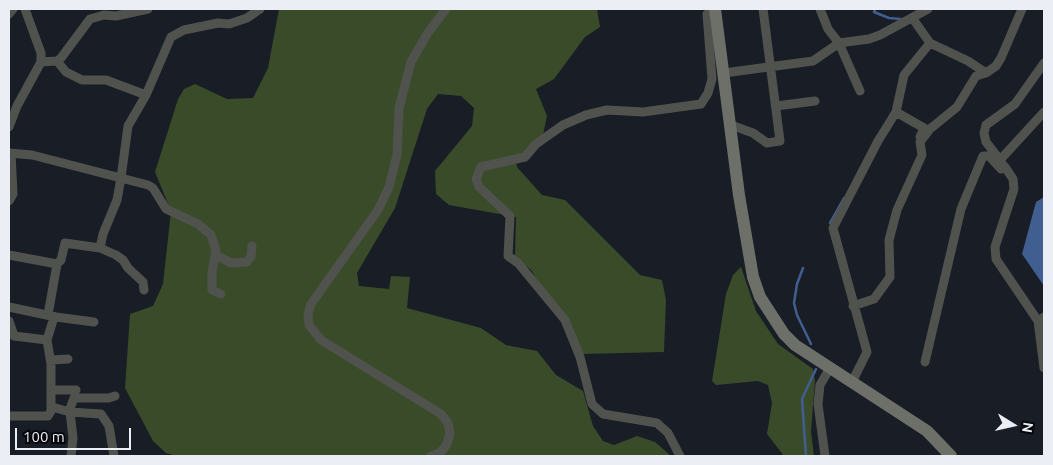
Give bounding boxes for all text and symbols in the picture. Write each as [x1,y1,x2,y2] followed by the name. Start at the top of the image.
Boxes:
[988,400,1038,450] north arrow
[18,418,134,450] scale bar
[1019,421,1037,434] text: N
[23,428,65,445] text: 100 m

